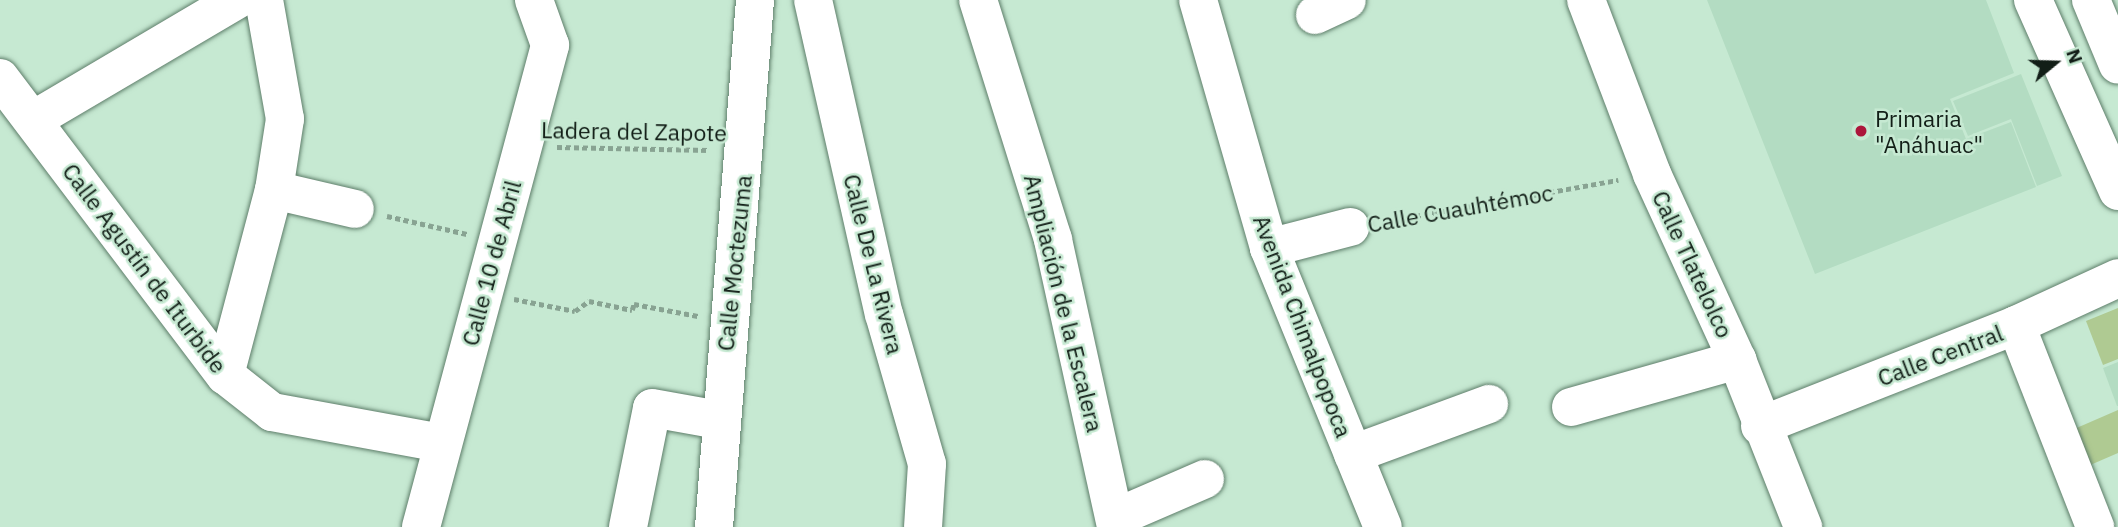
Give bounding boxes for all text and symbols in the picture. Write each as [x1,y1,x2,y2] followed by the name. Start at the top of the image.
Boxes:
[2020,28,2090,98] north arrow
[2061,46,2088,67] text: N
[1875,104,1983,158] place label: Primaria "Anáhuac"
[541,116,727,146] street label: Ladera del Zapote
[1853,123,1869,139] marker: Primaria "Anáhuac"
[57,158,233,378] street label: Calle Agustín de Iturbide
[838,171,910,357] street label: Calle De La Rivera
[1019,171,1109,435] street label: Ampliación de la Escalera
[711,174,757,352] street label: Calle Moctezuma
[456,177,526,349] street label: Calle 10 de Abril
[1365,178,1555,238] street label: Calle Cuauhtémoc
[1647,186,1739,342] street label: Calle Tlatelolco
[1248,211,1358,441] street label: Avenida Chimalpopoca
[1873,318,2007,392] street label: Calle Central

